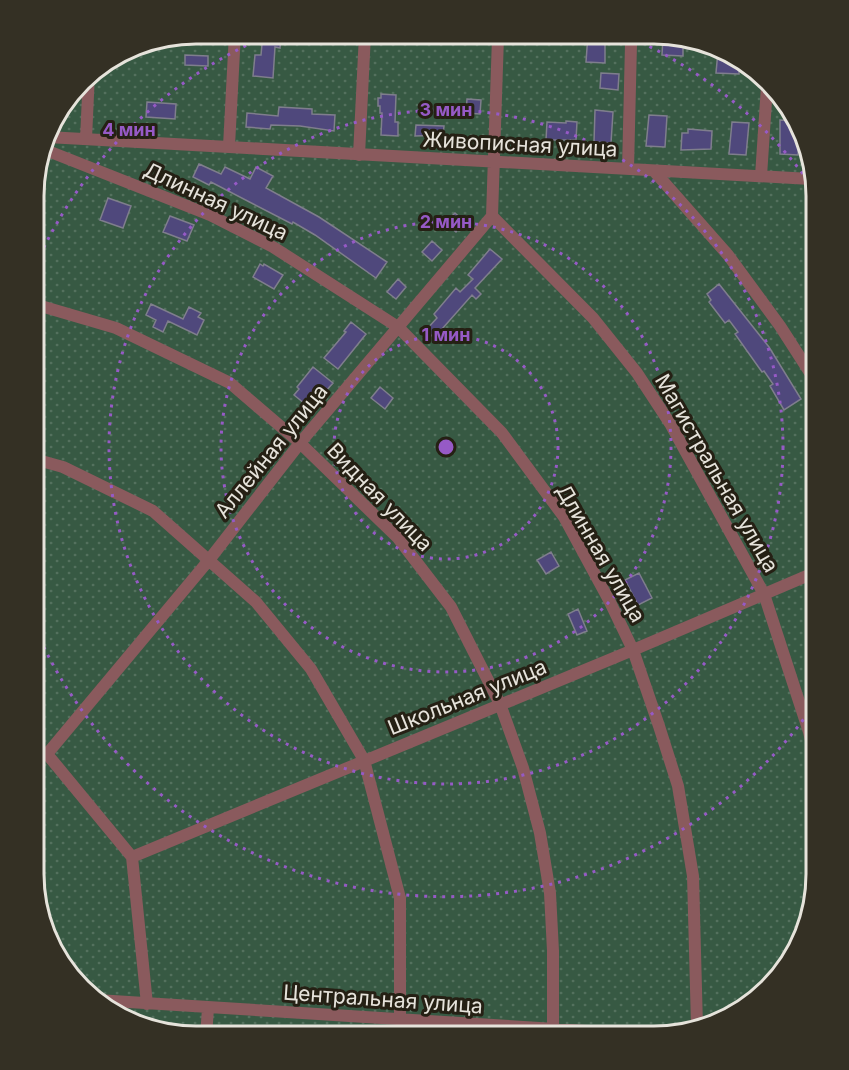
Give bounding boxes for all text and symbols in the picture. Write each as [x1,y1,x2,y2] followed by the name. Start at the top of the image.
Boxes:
[420,99,472,120] text: 3 мин
[102,119,156,140] text: 4 мин
[422,126,618,162] street label: Живописная улица
[140,157,292,245] street label: Длинная улица
[420,211,472,232] text: 2 мин
[421,324,471,345] text: 1 мин
[650,369,784,577] street label: Магистральная улица
[209,379,333,523] street label: Аллейная улица
[436,437,456,457] centre of rings
[322,438,438,556] street label: Видная улица
[551,479,651,627] street label: Длинная улица
[384,654,550,740] street label: Школьная улица
[282,980,484,1018] street label: Центральная улица

